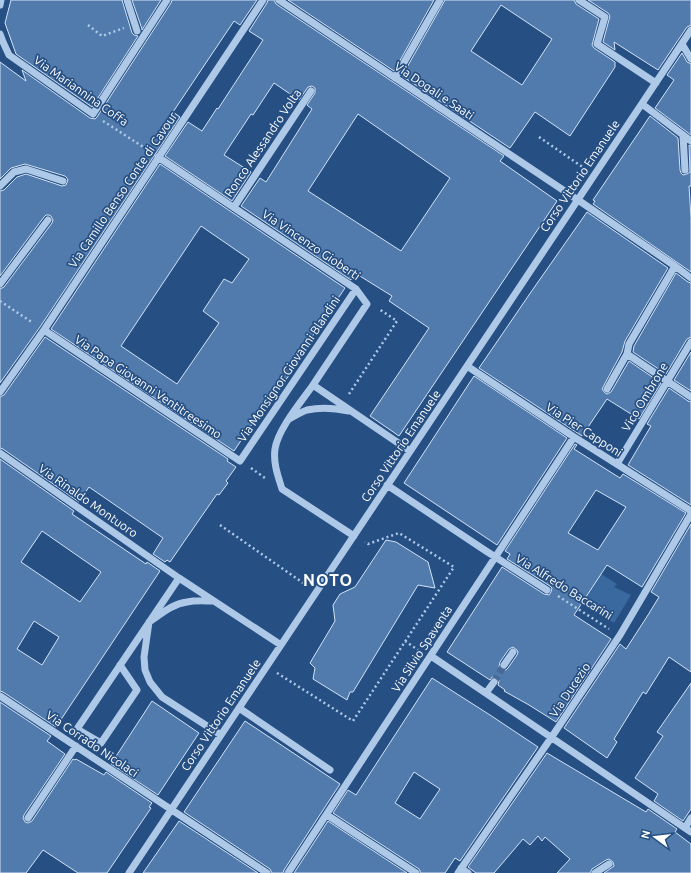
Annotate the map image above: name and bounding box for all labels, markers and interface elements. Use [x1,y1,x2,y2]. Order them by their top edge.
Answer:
street label: Via Mariannina Coffa [32,53,131,128]
street label: Via Dogali e Saati [392,59,476,122]
street label: Ronco Alessandro Volta [222,86,304,199]
street label: Via Camillo Benso Conte di Cavour [66,109,180,270]
street label: Corso Vittorio Emanuele [537,117,622,234]
street label: Via Vincenzo Gioberti [260,207,363,282]
street label: Via Monsignor Giovanni Blandini [235,293,342,444]
street label: Via Papa Giovanni Ventitreesimo [72,332,224,441]
street label: Vico Ombrone [619,360,670,433]
street label: Corso Vittorio Emanuele [358,387,443,504]
street label: Via Pier Capponi [544,400,625,459]
street label: Via Rinaldo Montuoro [36,462,140,540]
street label: Via Alfredo Baccarini [514,551,615,622]
district label: NOTO [303,571,353,589]
street label: Via Silvio Spaventa [389,603,454,694]
street label: Corso Vittorio Emanuele [178,656,263,773]
street label: Via Ducezio [547,660,593,719]
street label: Via Corrado Nicolaci [44,708,141,779]
north arrow [635,817,675,857]
text: N [638,829,652,840]

